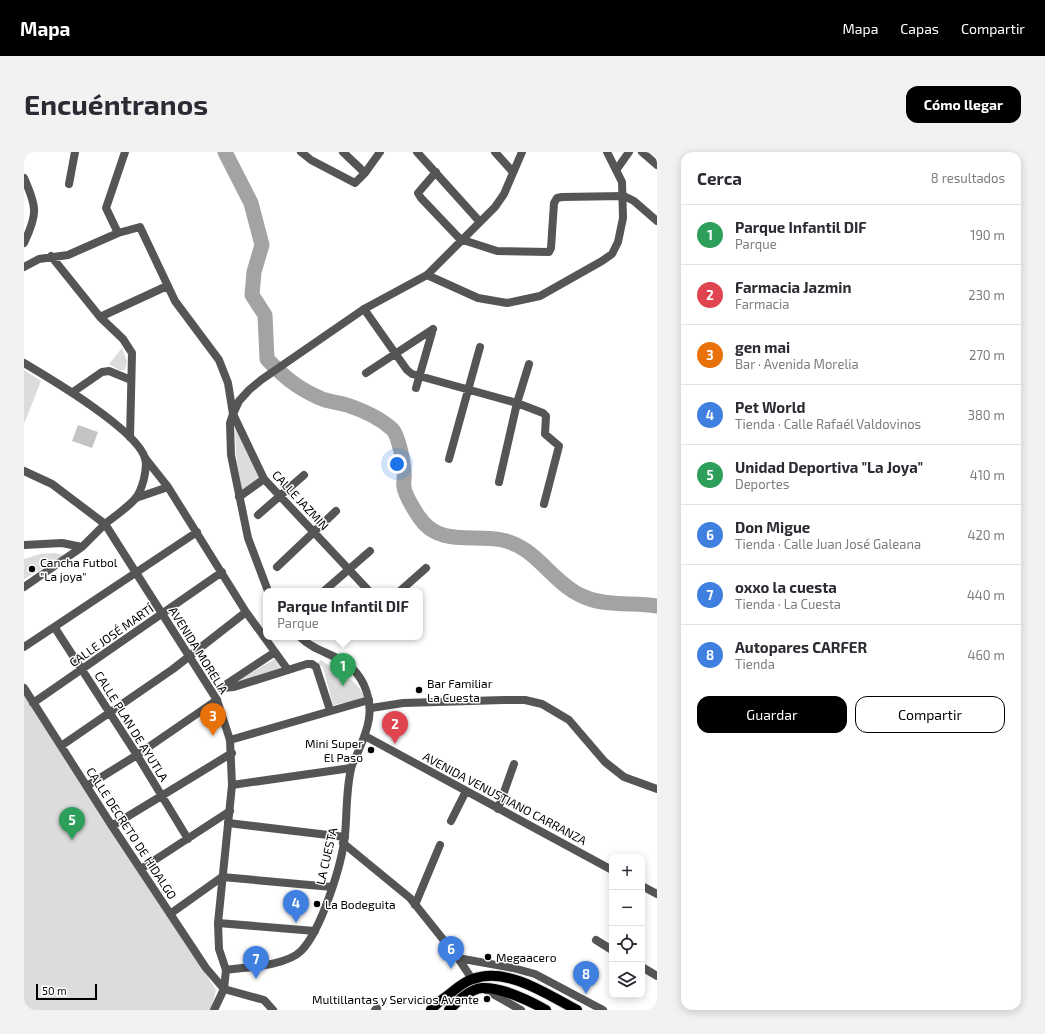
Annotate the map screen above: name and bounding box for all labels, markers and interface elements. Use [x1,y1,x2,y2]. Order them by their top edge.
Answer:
text: Mapa [20,17,70,40]
text: Mapa [843,20,878,37]
text: Capas [900,20,939,37]
text: Compartir [961,20,1025,37]
button: Cómo llegar [906,86,1021,123]
text: Encuéntranos [24,87,208,121]
text: Cerca [697,168,742,188]
text: 8 resultados [931,170,1005,186]
text: Parque Infantil DIF [735,218,867,236]
text: 1 [707,227,713,243]
text: 190 m [970,227,1005,243]
text: Parque [735,236,777,252]
text: Farmacia Jazmin [735,278,851,296]
text: 2 [706,287,714,303]
text: 230 m [968,287,1005,303]
text: Farmacia [735,296,789,312]
text: gen mai [735,338,790,356]
text: 3 [706,347,714,363]
text: 270 m [969,347,1005,363]
text: Bar · Avenida Morelia [735,356,859,372]
text: Pet World [735,398,806,416]
text: 4 [706,407,714,423]
text: 380 m [968,407,1005,423]
text: Tienda · Calle Rafaél Valdovinos [735,416,921,432]
your location [387,454,407,474]
text: Unidad Deportiva "La Joya" [735,458,923,476]
street label: CALLE JAZMIN [270,467,332,533]
text: 5 [706,467,714,483]
text: 410 m [970,467,1005,483]
text: Deportes [735,476,789,492]
text: Don Migue [735,518,810,536]
text: 6 [706,527,714,543]
text: 420 m [968,527,1005,543]
text: Tienda · Calle Juan José Galeana [735,536,921,552]
place label: Cancha Futbol "La joya" [40,555,118,584]
marker: Cancha Futbol "La joya" [27,564,37,574]
text: oxxo la cuesta [735,578,837,596]
text: 7 [707,587,713,603]
text: 440 m [967,587,1005,603]
popup [263,588,423,640]
text: Tienda · La Cuesta [735,596,841,612]
text: Parque Infantil DIF [277,597,409,615]
street label: CALLE JOSÉ MARTÍ [66,600,156,669]
street label: AVENIDA MORELIA [167,604,232,697]
text: Parque [277,615,319,631]
text: Autopares CARFER [735,638,867,656]
text: 8 [706,647,714,663]
text: 460 m [967,647,1005,663]
pin: 1 [330,653,356,686]
text: Tienda [735,656,775,672]
street label: CALLE PLAN DE AYUTLA [92,668,172,784]
place label: Bar Familiar La Cuesta [427,676,493,704]
marker: Bar Familiar La Cuesta [414,685,424,695]
button: Guardar [697,696,847,733]
button: Compartir [855,696,1005,733]
pin: 3 [200,703,226,736]
pin: 2 [382,711,408,744]
place label: Mini Super El Paso [305,736,363,764]
marker: Mini Super El Paso [366,745,376,755]
street label: AVENIDA VENUSTIANO CARRANZA [421,749,590,847]
street label: CALLE DECRETO DE HIDALGO [84,764,180,902]
pin: 5 [59,807,85,840]
street label: LA CUESTA [313,826,339,886]
map controls [609,854,645,998]
button: + [609,854,645,890]
pin: 4 [283,890,309,923]
button: − [609,890,645,926]
place label: La Bodeguita [325,897,396,911]
marker: La Bodeguita [312,899,322,909]
button: locate [609,926,645,962]
pin: 6 [438,936,464,969]
pin: 7 [243,946,269,979]
place label: Megaacero [496,950,557,964]
marker: Megaacero [483,952,493,962]
pin: 8 [573,961,599,994]
button: layers [609,962,645,998]
scale bar [36,982,97,1001]
text: 50 m [42,984,67,997]
place label: Multillantas y Servicios Avante [312,992,479,1006]
marker: Multillantas y Servicios Avante [482,994,492,1004]

